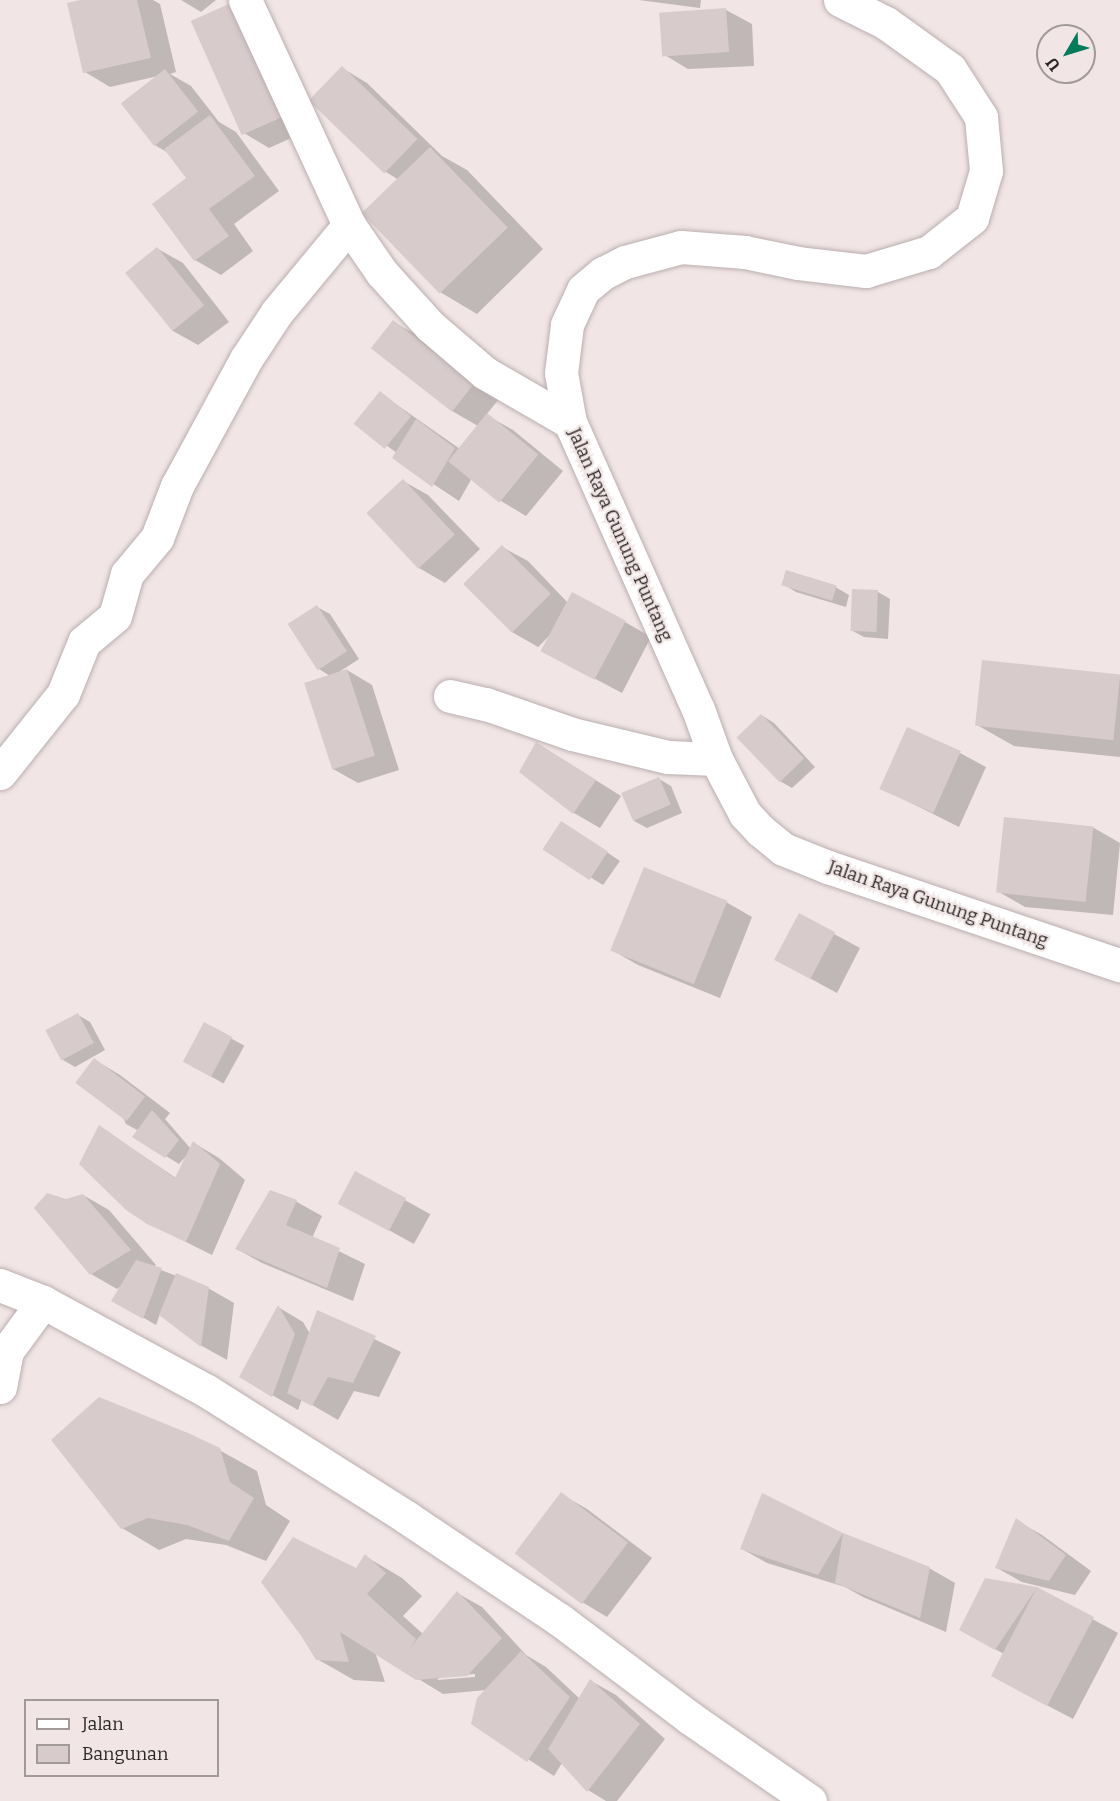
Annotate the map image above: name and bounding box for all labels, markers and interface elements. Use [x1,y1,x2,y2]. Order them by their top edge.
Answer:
north arrow [1036,24,1096,84]
text: U [1042,54,1064,75]
street label: Jalan Raya Gunung Puntang [563,425,677,645]
street label: Jalan Raya Gunung Puntang [825,856,1051,952]
legend [24,1699,219,1777]
text: Jalan [82,1713,124,1735]
text: Bangunan [82,1743,168,1765]

